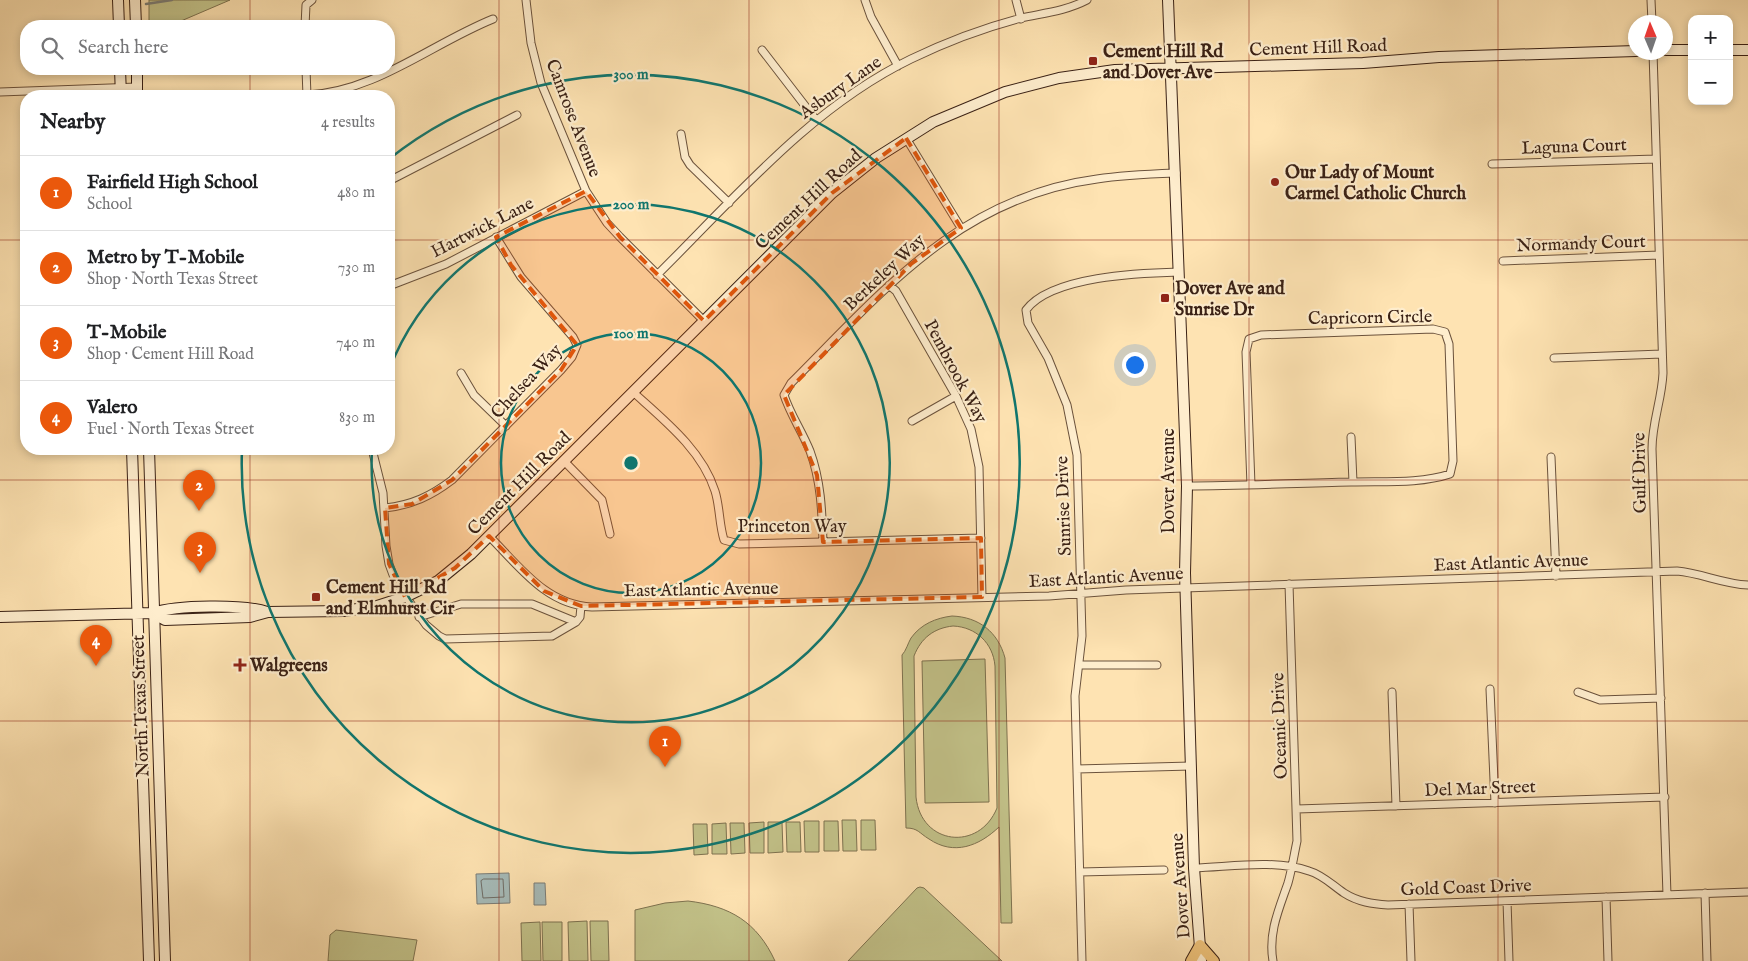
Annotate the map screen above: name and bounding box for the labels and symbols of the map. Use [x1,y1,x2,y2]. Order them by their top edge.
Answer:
north arrow [1628,15,1673,60]
street label: Cement Hill Road [1249,35,1388,62]
place label: Cement Hill Rd and Dover Ave [1103,41,1224,85]
street label: Asbury Lane [794,52,886,126]
marker: Cement Hill Rd and Dover Ave [1087,55,1099,67]
street label: Camrose Avenue [540,56,606,181]
text: 300 m [613,65,649,84]
street label: Laguna Court [1521,134,1627,161]
street label: Cement Hill Road [751,144,867,255]
place label: Our Lady of Mount Carmel Catholic Church [1285,162,1467,206]
marker: Our Lady of Mount Carmel Catholic Church [1269,176,1281,188]
street label: Hartwick Lane [427,193,538,264]
text: 200 m [613,195,650,214]
street label: Berkeley Way [840,230,931,317]
street label: Normandy Court [1516,231,1646,258]
place label: Dover Ave and Sunrise Dr [1175,278,1285,322]
marker: Dover Ave and Sunrise Dr [1159,292,1171,304]
street label: Capricorn Circle [1308,306,1432,331]
street label: Pembrook Way [918,316,992,427]
text: 100 m [613,324,649,343]
street label: Chelsea Way [486,340,568,424]
your location [1122,352,1148,378]
street label: Cement Hill Road [463,427,577,541]
street label: Dover Avenue [1158,428,1181,534]
street label: Gulf Drive [1628,432,1653,514]
centre of rings [622,454,640,472]
street label: Sunrise Drive [1051,456,1078,556]
pin: 2 [183,470,215,511]
street label: Princeton Way [737,516,847,539]
pin: 3 [184,532,216,573]
street label: East Atlantic Avenue [1433,549,1589,578]
street label: East Atlantic Avenue [1028,563,1184,594]
place label: Cement Hill Rd and Elmhurst Cir [326,577,455,621]
street label: East Atlantic Avenue [623,578,779,603]
marker: Cement Hill Rd and Elmhurst Cir [310,591,322,603]
pin: 4 [80,625,112,666]
street label: North Texas Street [128,634,155,777]
place label: Walgreens [249,655,328,678]
marker: Walgreens [234,659,246,671]
street label: Oceanic Drive [1267,672,1294,780]
pin: 1 [649,726,681,767]
street label: Del Mar Street [1424,776,1536,803]
street label: Dover Avenue [1166,832,1197,939]
street label: Gold Coast Drive [1400,875,1532,902]

